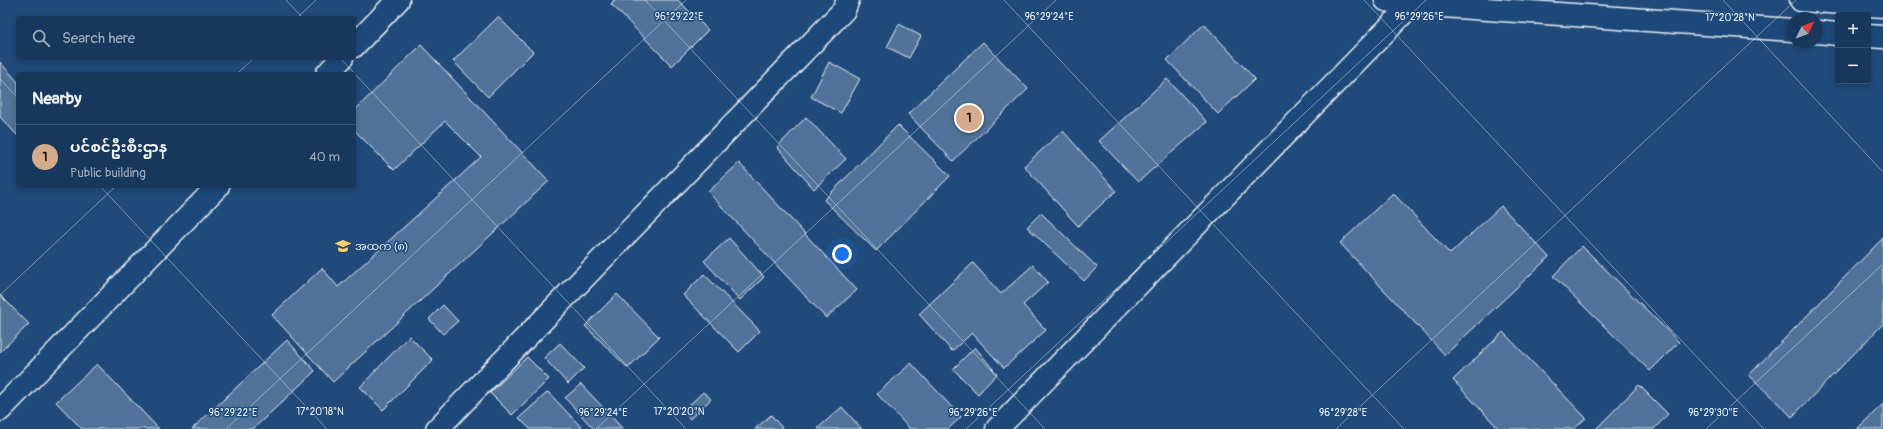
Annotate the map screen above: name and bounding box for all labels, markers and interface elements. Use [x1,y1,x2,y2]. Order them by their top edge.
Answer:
text: 96°29'22"E [655,11,703,23]
text: 96°29'24"E [1025,11,1073,23]
text: 96°29'26"E [1395,11,1443,23]
text: 17°20'28"N [1705,12,1755,24]
north arrow [1787,12,1823,48]
map controls [1835,12,1871,84]
button: + [1835,12,1871,48]
search box [16,16,356,60]
icon: search [30,27,52,49]
text: Search here [62,29,135,48]
button: − [1835,48,1871,84]
text: Nearby [32,88,81,109]
pin: 1 [956,103,982,133]
text: ပင်စင်ဦးစီးဌာန [70,138,167,157]
text: 1 [42,149,48,165]
text: 40 m [309,149,340,165]
text: Public building [70,165,146,181]
school or university icon: အထက (၈) [334,237,352,255]
place label: အထက (၈) [355,240,408,253]
your location [832,244,852,264]
text: 17°20'18"N [296,406,344,418]
text: 17°20'20"N [653,406,705,418]
text: 96°29'22"E [209,407,257,419]
text: 96°29'24"E [579,407,627,419]
text: 96°29'26"E [949,407,997,419]
text: 96°29'28"E [1319,407,1367,419]
text: 96°29'30"E [1688,407,1738,419]

